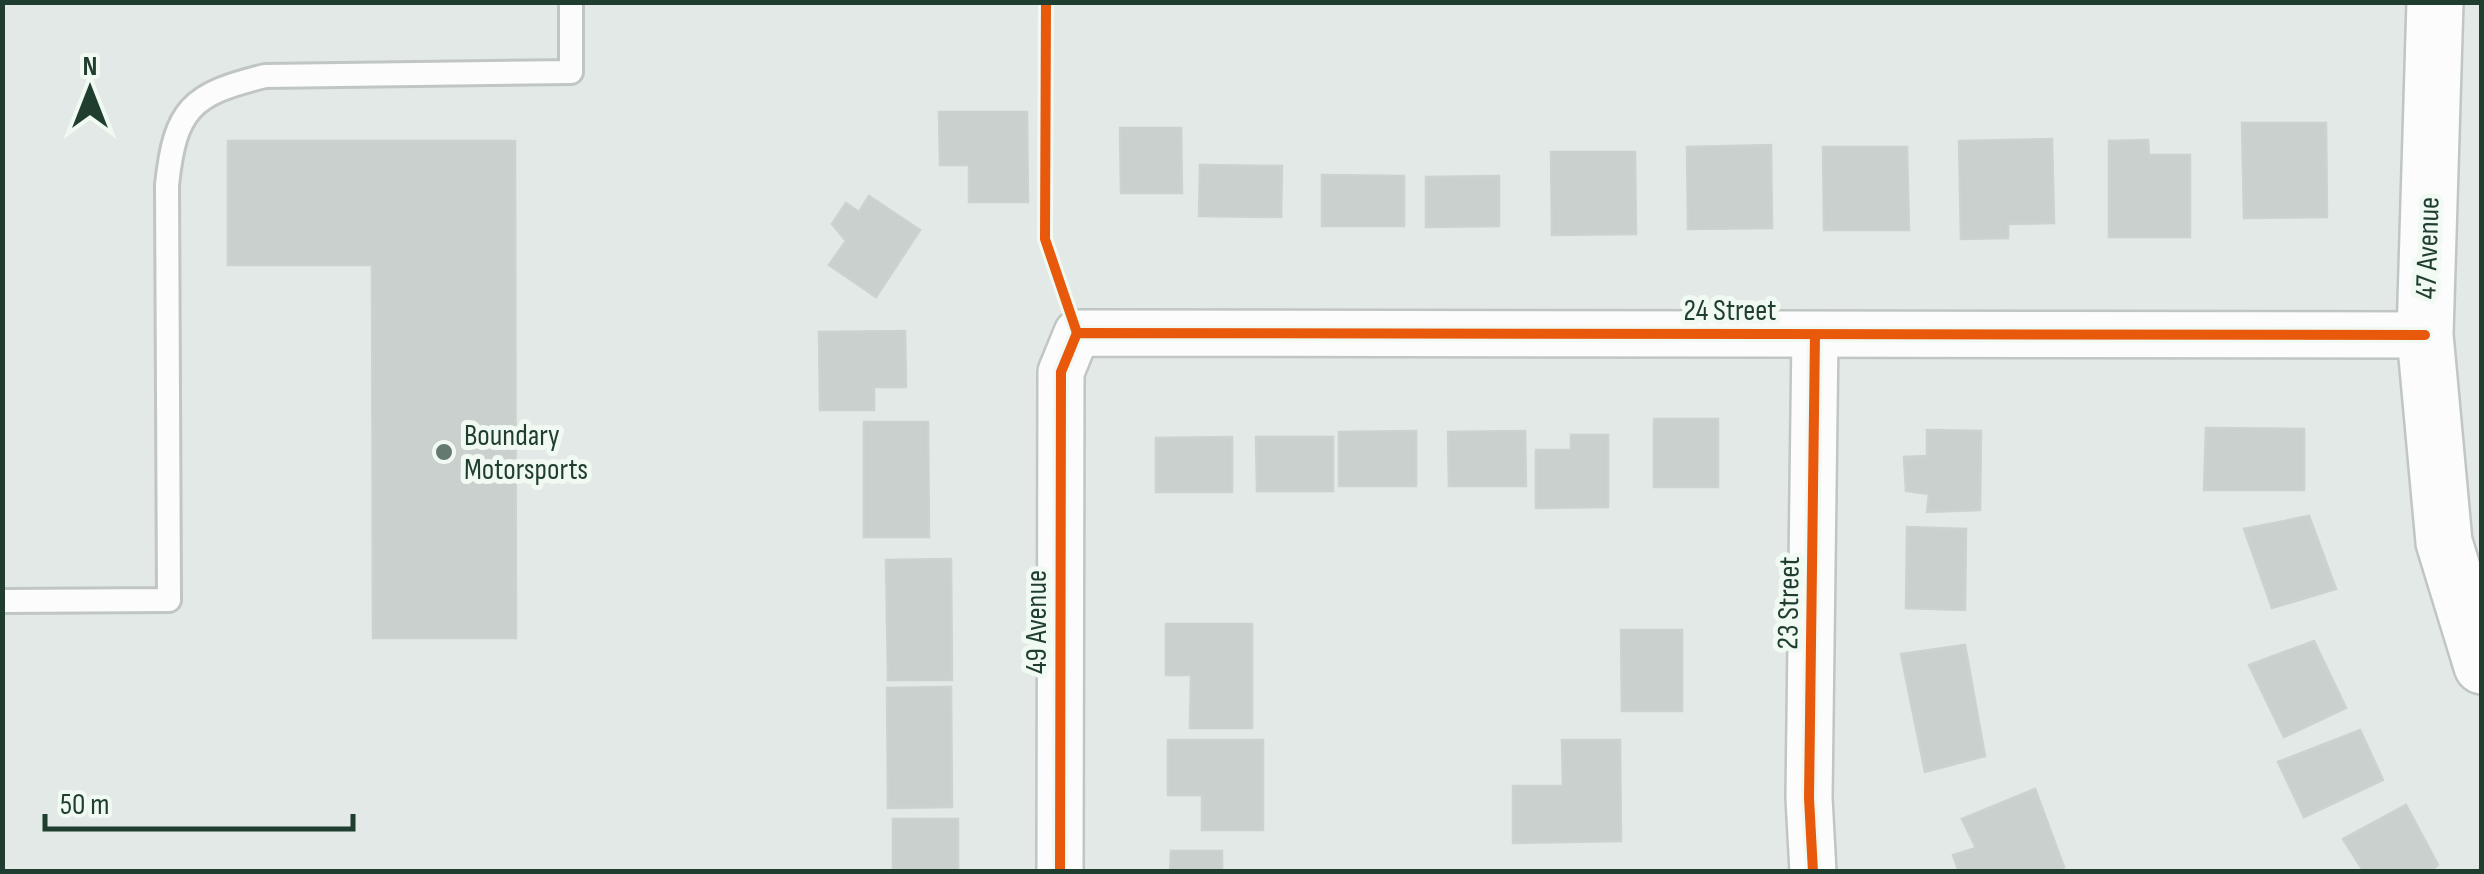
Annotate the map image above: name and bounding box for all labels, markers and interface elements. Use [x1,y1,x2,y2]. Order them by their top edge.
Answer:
north arrow [40,40,140,140]
text: N [83,50,97,83]
street label: 47 Avenue [2408,196,2448,300]
street label: 24 Street [1684,293,1776,329]
place label: Boundary Motorsports [464,418,588,488]
marker: Boundary Motorsports [433,441,455,463]
street label: 23 Street [1770,556,1808,650]
street label: 49 Avenue [1019,570,1055,674]
scale bar [45,769,352,831]
text: 50 m [60,787,109,823]

